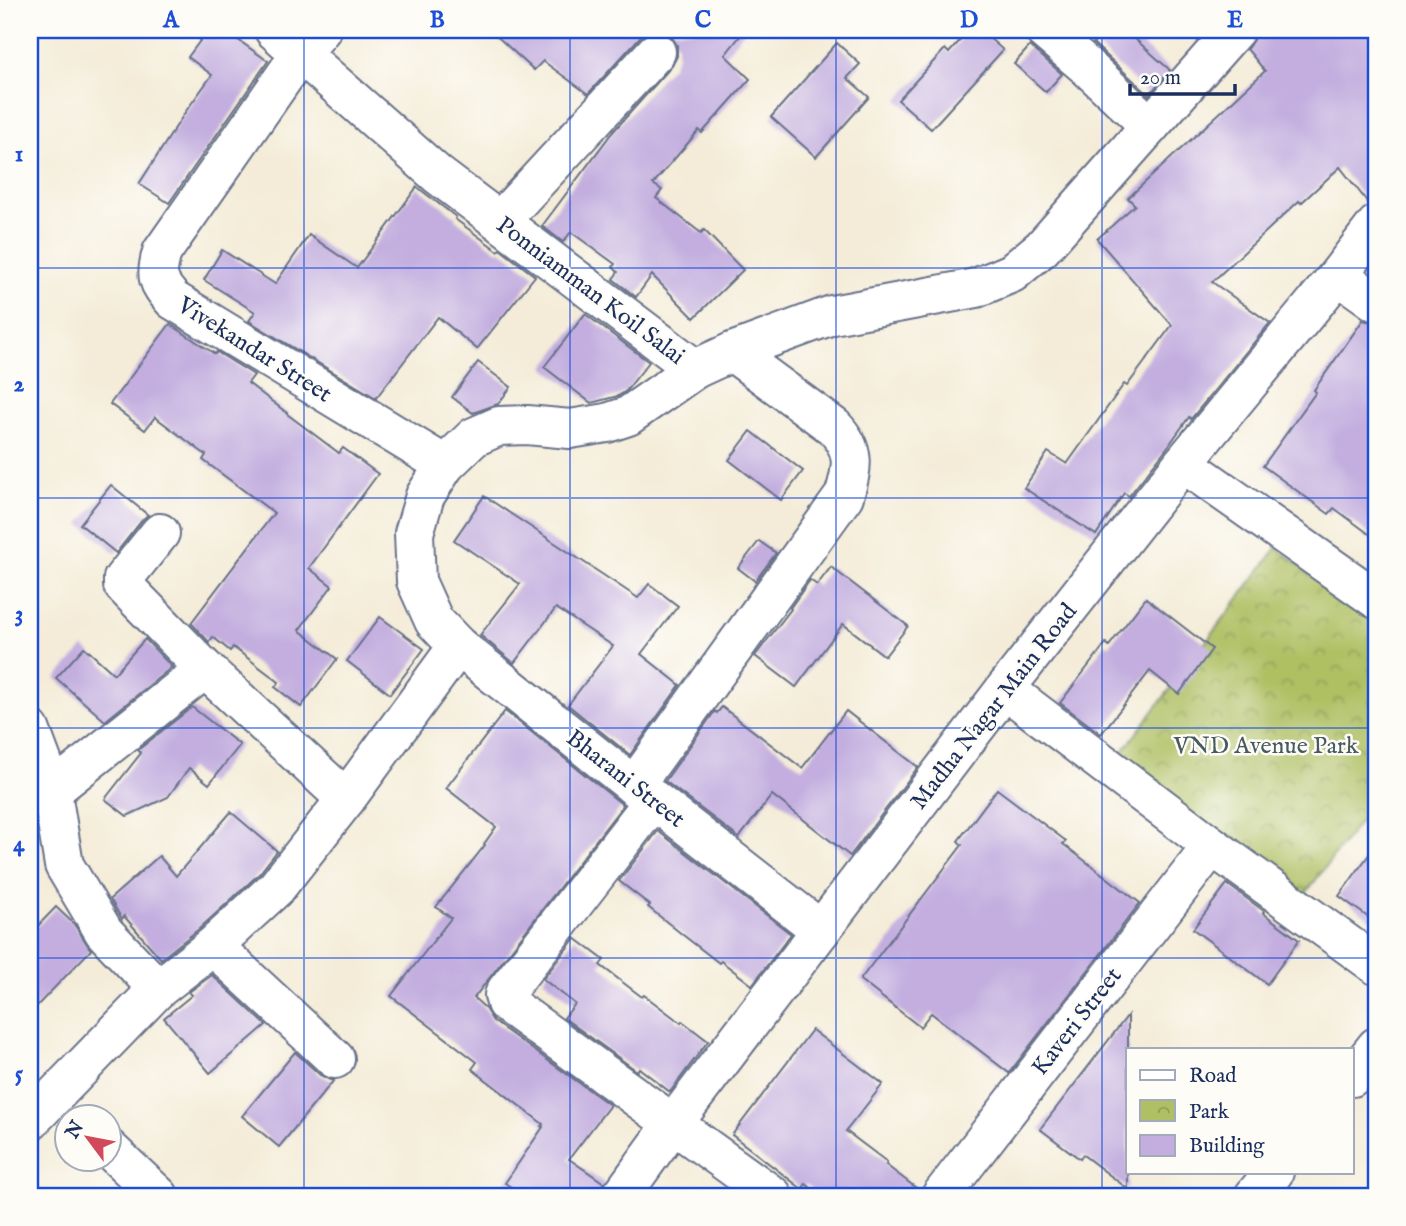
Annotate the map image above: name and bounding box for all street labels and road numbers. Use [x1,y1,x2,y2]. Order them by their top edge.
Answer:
street label: Ponniamman Koil Salai [490,210,691,372]
street label: Vivekandar Street [170,290,337,410]
street label: Madha Nagar Main Road [904,597,1085,816]
street label: Bharani Street [559,723,691,835]
street label: Kaveri Street [1025,962,1129,1082]

